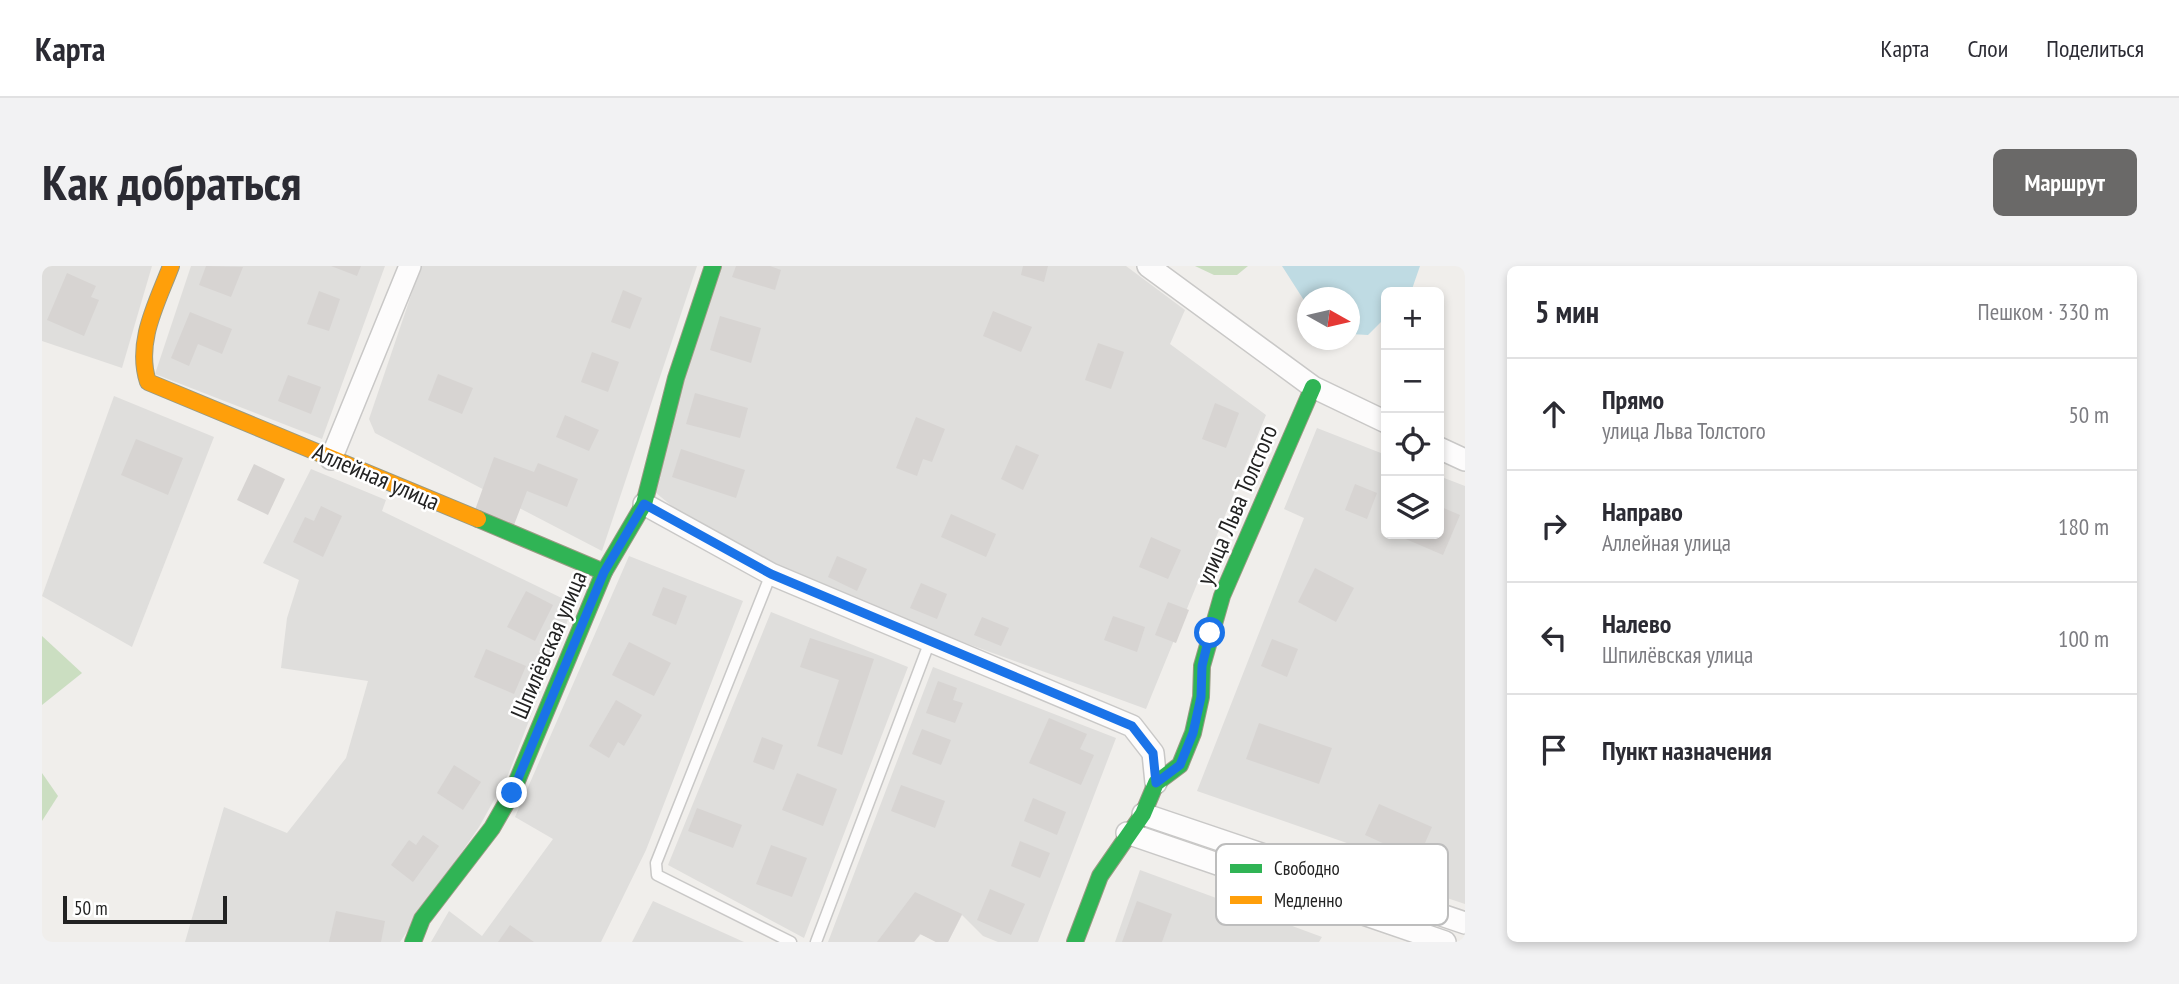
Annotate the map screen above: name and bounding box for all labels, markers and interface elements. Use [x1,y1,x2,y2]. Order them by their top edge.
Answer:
text: Карта [35,27,105,70]
text: Карта [1881,33,1929,64]
text: Слои [1967,33,2008,64]
text: Поделиться [2046,33,2144,64]
button: Маршрут [1993,149,2137,216]
text: Как добраться [42,150,301,214]
north arrow [1297,287,1360,350]
map controls [1381,287,1444,539]
button: + [1381,287,1444,350]
text: 5 мин [1535,292,1599,331]
text: Пешком · 330 m [1978,297,2109,326]
button: − [1381,350,1444,413]
text: Прямо [1602,383,1664,416]
icon: ahead [1535,395,1573,433]
text: 50 m [2068,400,2109,429]
button: locate [1381,413,1444,476]
text: улица Льва Толстого [1602,416,1766,445]
street label: улица Льва Толстого [1189,420,1284,589]
street label: Аллейная улица [308,436,444,517]
button: layers [1381,476,1444,539]
text: Направо [1602,495,1683,528]
icon: right [1535,507,1573,545]
text: 180 m [2058,512,2109,541]
text: Аллейная улица [1602,528,1731,557]
street label: Шпилёвская улица [503,566,594,724]
text: Налево [1602,607,1671,640]
route start [1194,617,1225,648]
icon: left [1535,619,1573,657]
text: 100 m [2058,624,2109,653]
text: Шпилёвская улица [1602,640,1753,669]
icon: arrive [1535,731,1573,769]
text: Пункт назначения [1602,734,1772,767]
route end [496,777,527,808]
legend [1216,844,1448,925]
text: Свободно [1274,856,1340,880]
text: Медленно [1274,888,1343,912]
scale bar [63,893,228,925]
text: 50 m [74,896,108,920]

